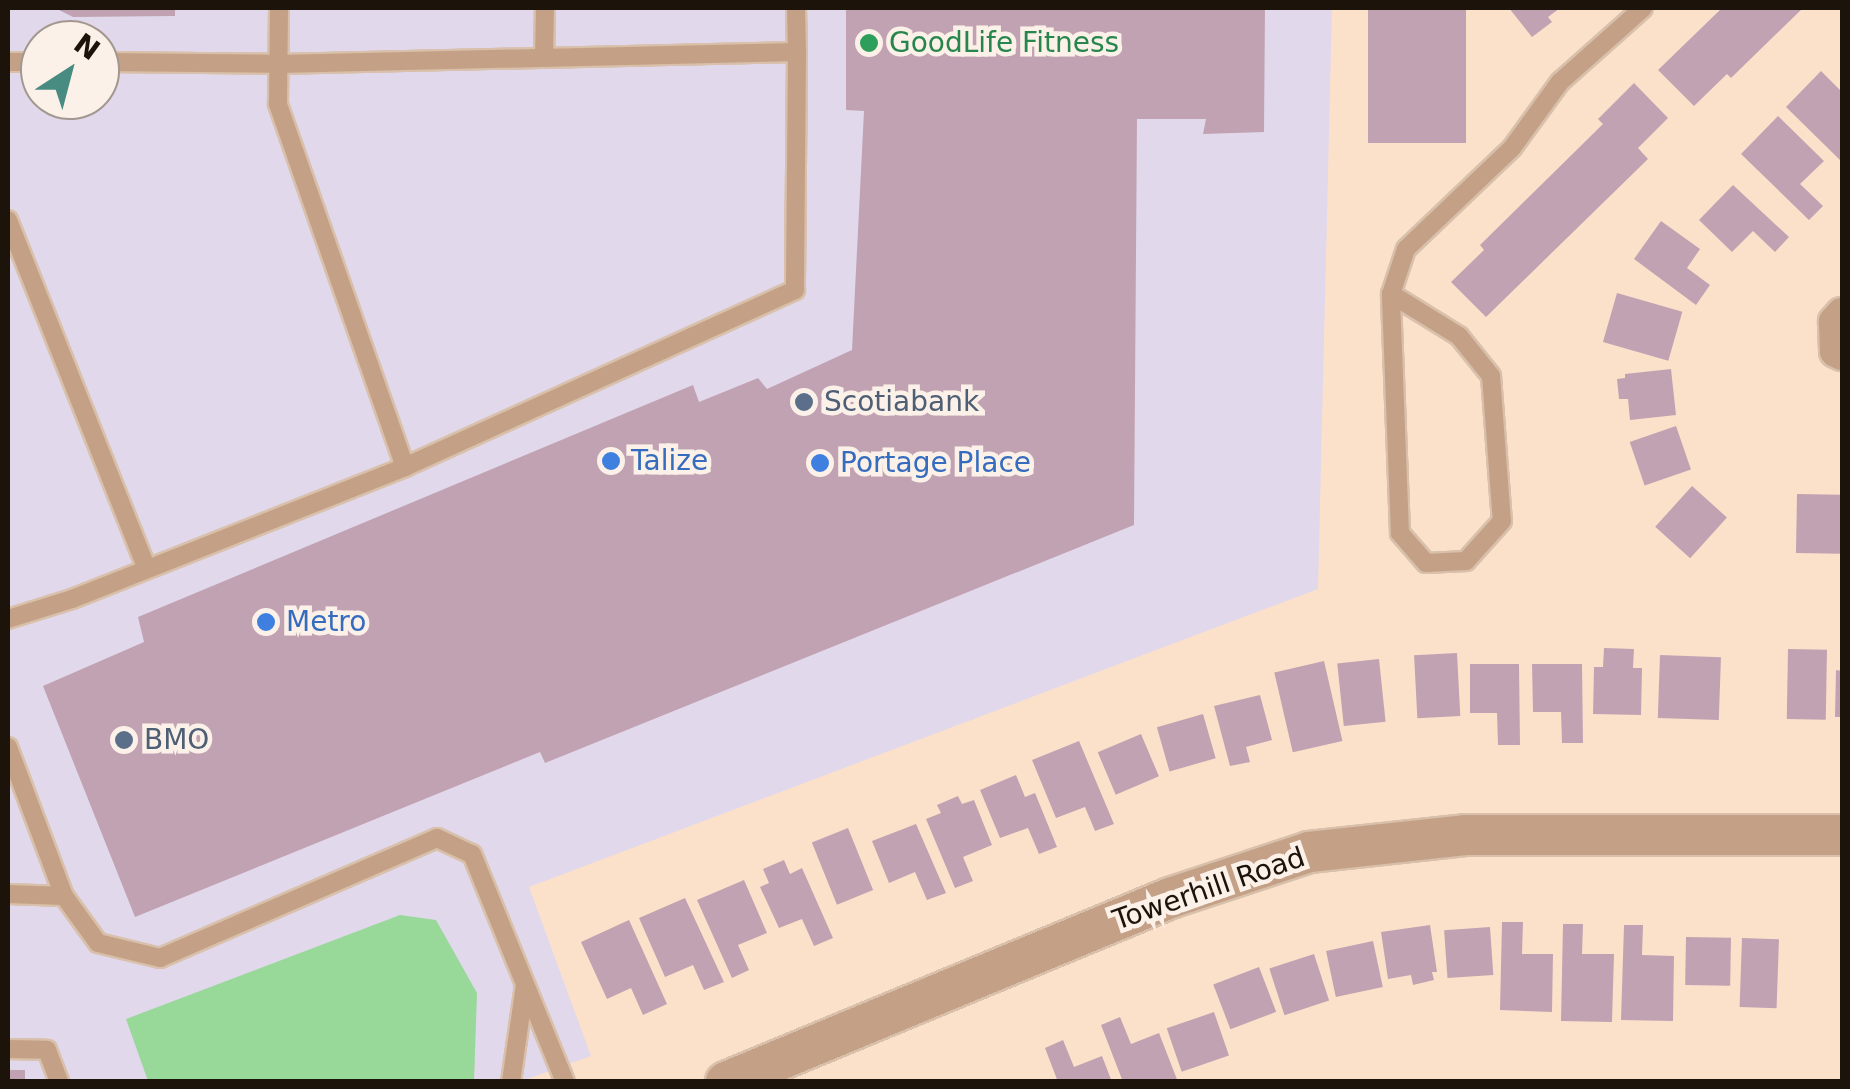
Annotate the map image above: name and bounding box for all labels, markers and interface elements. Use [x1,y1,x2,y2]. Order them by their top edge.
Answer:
north arrow [20,20,120,120]
place label: GoodLife Fitness [889,26,1119,60]
text: N [68,27,106,67]
marker: GoodLife Fitness [858,32,880,54]
place label: Scotiabank [824,385,979,419]
marker: Scotiabank [793,391,815,413]
place label: Talize [631,444,708,478]
place label: Portage Place [840,446,1031,480]
marker: Talize [600,450,622,472]
marker: Portage Place [809,452,831,474]
place label: Metro [286,605,366,639]
marker: Metro [255,611,277,633]
place label: BMO [144,723,209,757]
marker: BMO [113,729,135,751]
street label: Towerhill Road [1109,840,1309,938]

